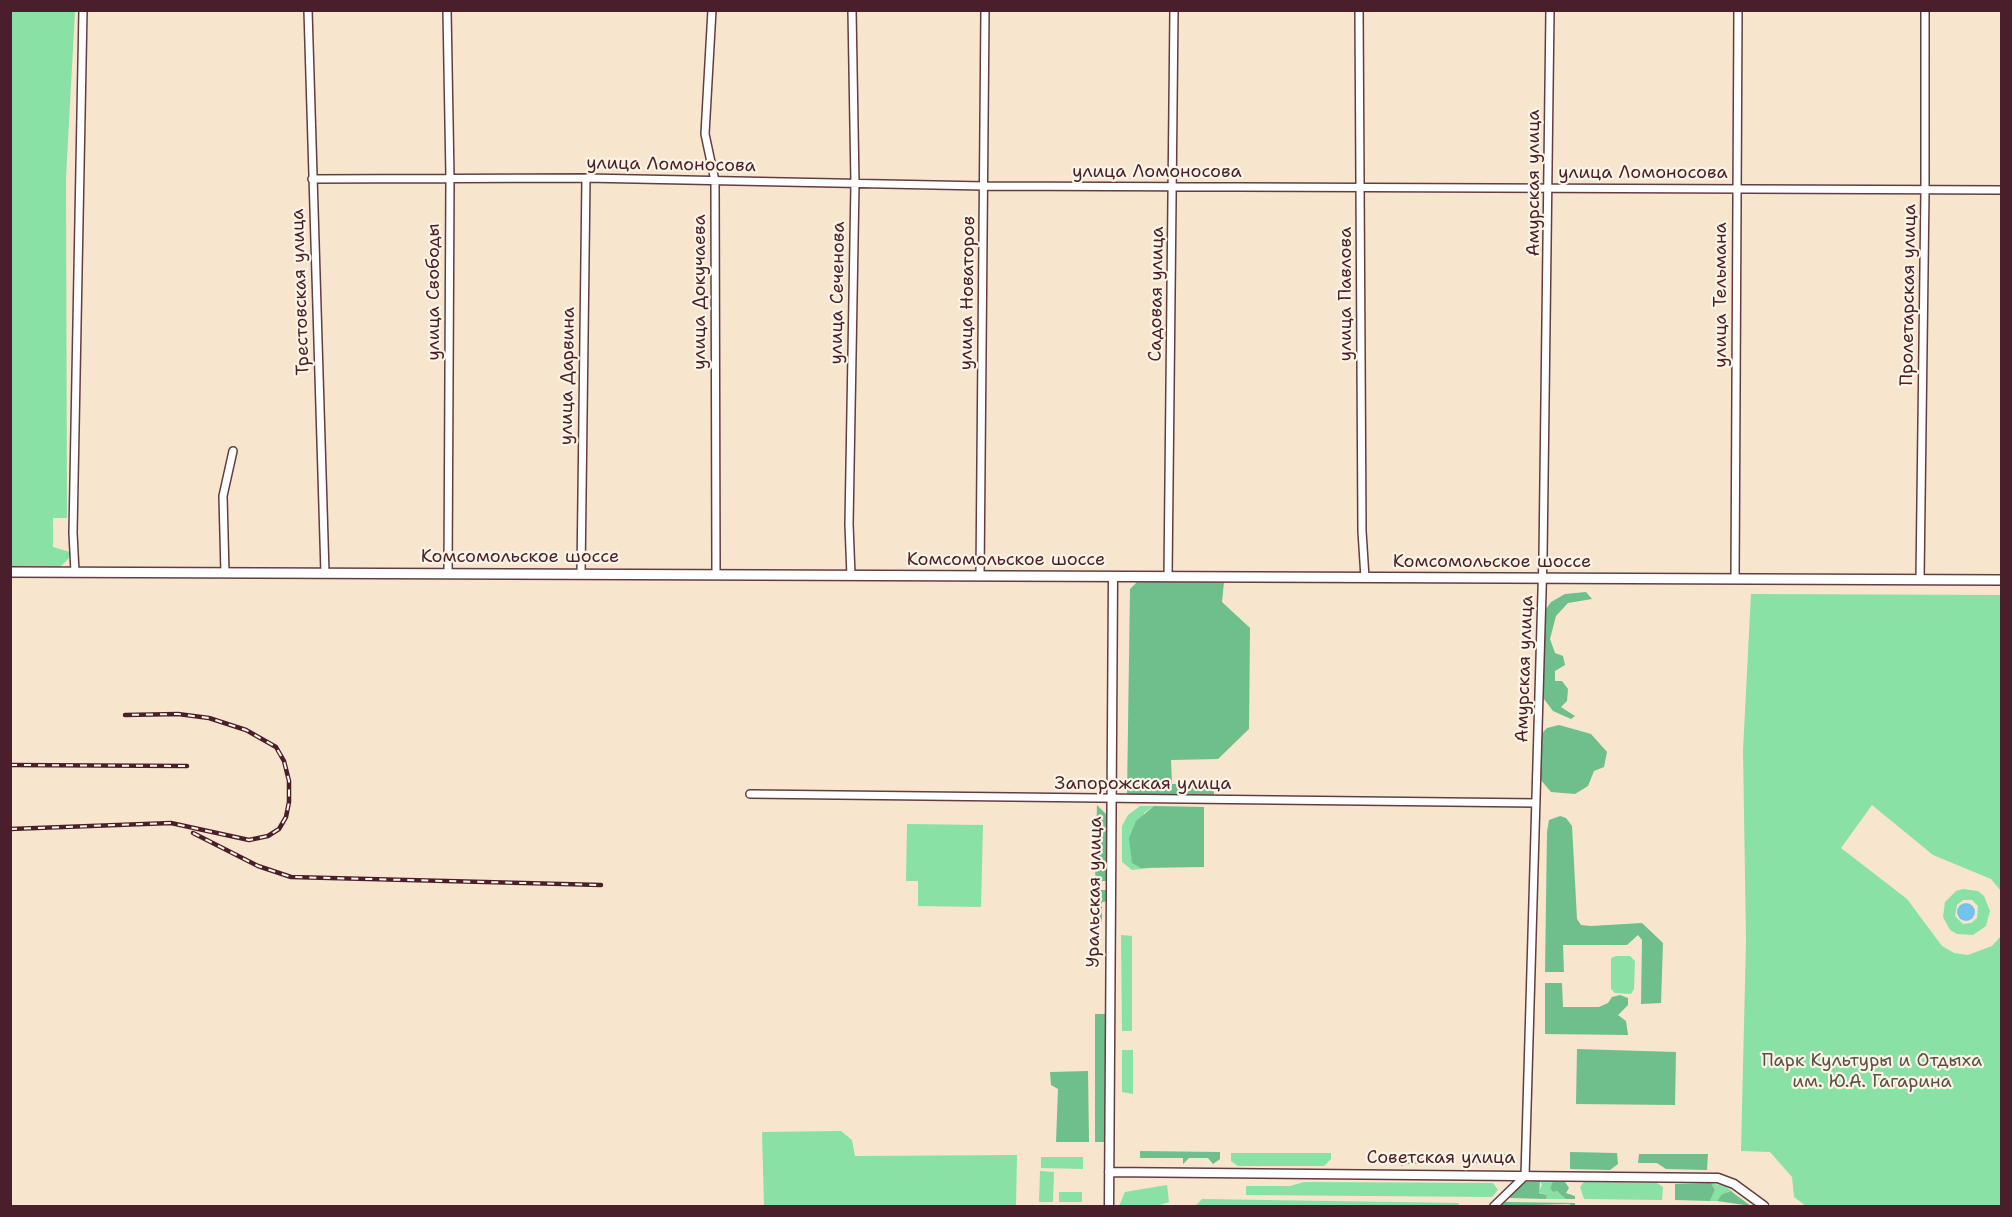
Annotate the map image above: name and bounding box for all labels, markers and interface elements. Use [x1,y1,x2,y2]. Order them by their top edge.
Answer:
street label: Амурская улица [1523,109,1545,257]
street label: улица Ломоносова [586,153,756,177]
street label: улица Ломоносова [1072,161,1242,183]
street label: улица Ломоносова [1558,162,1728,184]
street label: Пролетарская улица [1897,204,1921,386]
street label: Трестовская улица [287,208,315,376]
street label: улица Докучаева [689,214,711,370]
street label: улица Новаторов [956,216,980,370]
street label: улица Сеченова [826,221,850,365]
street label: улица Тельмана [1710,222,1732,368]
street label: улица Свободы [423,223,445,361]
street label: Садовая улица [1145,226,1169,362]
street label: улица Павлова [1335,227,1357,361]
street label: улица Дарвина [556,307,580,445]
street label: Комсомольское шоссе [421,546,619,568]
street label: Комсомольское шоссе [907,549,1105,571]
street label: Комсомольское шоссе [1393,551,1591,573]
street label: Амурская улица [1512,595,1538,743]
street label: Запорожская улица [1055,773,1231,795]
street label: Уральская улица [1083,816,1107,968]
park label: Парк Культуры и Отдыха им. Ю.А. Гагарина [1762,1050,1982,1092]
street label: Советская улица [1367,1147,1515,1169]

